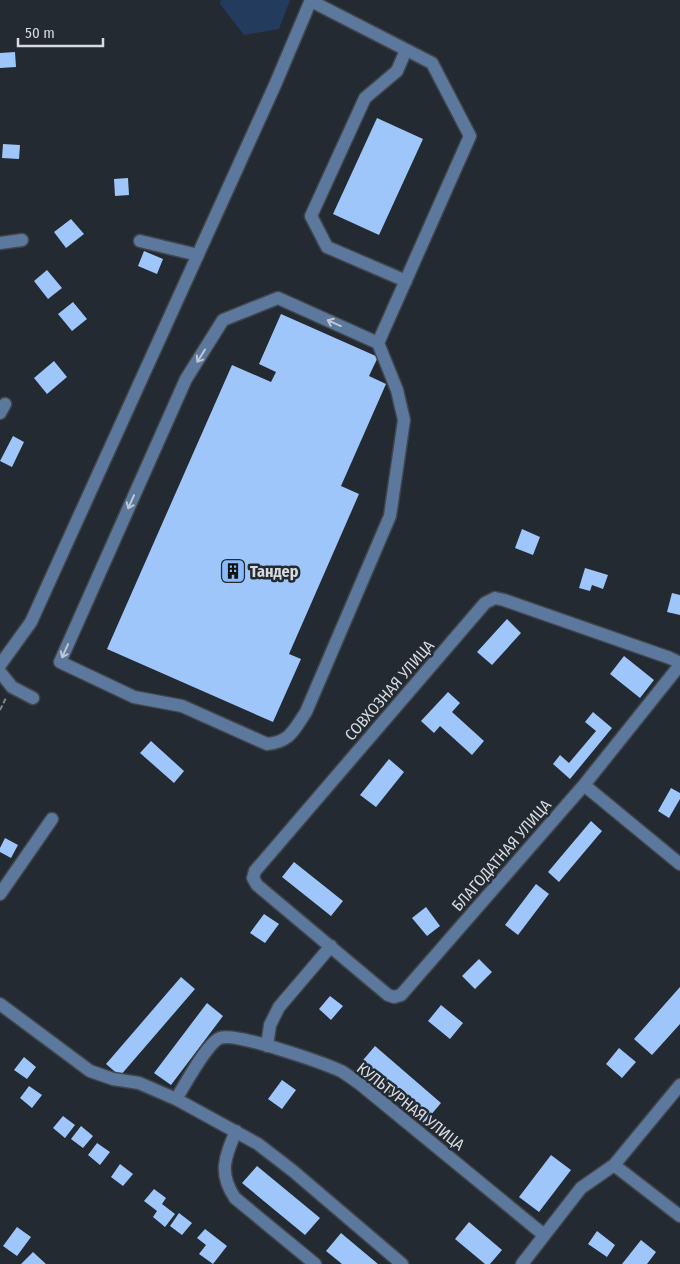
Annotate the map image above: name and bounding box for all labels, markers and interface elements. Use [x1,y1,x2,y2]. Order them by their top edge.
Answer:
scale bar [18,15,102,47]
text: 50 m [25,24,55,42]
one-way arrow [327,318,342,328]
one-way arrow [196,348,206,362]
one-way arrow [126,494,136,509]
building icon: Тандер [220,558,246,584]
place label: Тандер [250,562,299,581]
street label: СОВХОЗНАЯ УЛИЦА [341,636,438,744]
one-way arrow [60,643,70,658]
street label: БЛАГОДАТНАЯ УЛИЦА [448,795,555,915]
street label: КУЛЬТУРНАЯ УЛИЦА [353,1058,469,1155]

